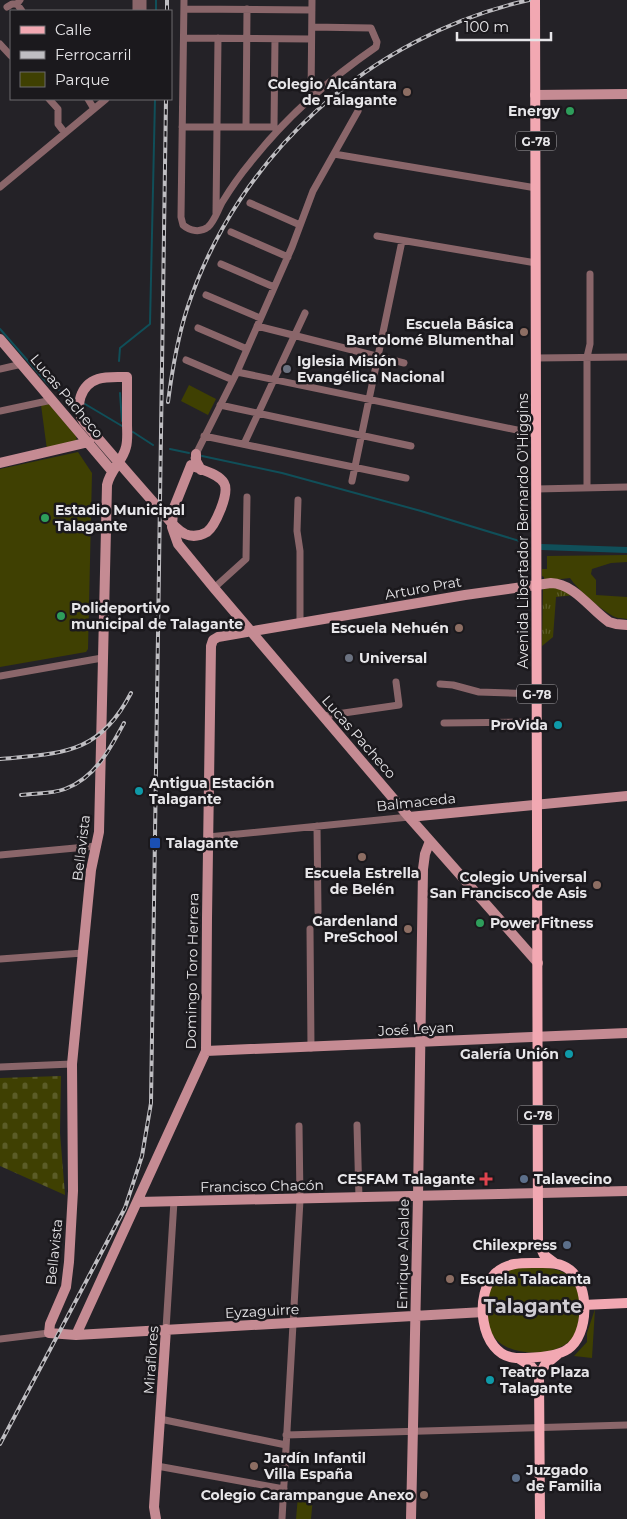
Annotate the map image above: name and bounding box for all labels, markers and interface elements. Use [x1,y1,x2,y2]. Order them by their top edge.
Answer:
legend [10,10,172,100]
scale bar [457,10,551,42]
text: 100 m [464,17,509,36]
text: Calle [55,20,92,39]
text: Ferrocarril [55,45,132,64]
text: Parque [55,70,110,89]
place label: Colegio Alcántara de Talagante [268,75,397,109]
marker: Colegio Alcántara de Talagante [401,86,413,98]
place label: Energy [508,102,561,120]
marker: Energy [564,105,576,117]
road number: G-78 [516,132,556,150]
place label: Escuela Básica Bartolomé Blumenthal [346,315,514,349]
marker: Escuela Básica Bartolomé Blumenthal [518,326,530,338]
street label: Lucas Pacheco [27,350,108,442]
place label: Iglesia Misión Evangélica Nacional [297,352,445,386]
marker: Iglesia Misión Evangélica Nacional [281,363,293,375]
street label: Avenida Libertador Bernardo O'Higgins [514,393,532,669]
place label: Estadio Municipal Talagante [55,501,185,535]
marker: Estadio Municipal Talagante [39,512,51,524]
street label: Arturo Prat [383,572,463,604]
place label: Polideportivo municipal de Talagante [71,599,243,633]
marker: Polideportivo municipal de Talagante [55,610,67,622]
place label: Escuela Nehuén [331,619,449,637]
marker: Escuela Nehuén [453,622,465,634]
place label: Universal [359,649,427,667]
marker: Universal [343,652,355,664]
road number: G-78 [517,684,557,704]
street label: Lucas Pacheco [318,692,400,783]
place label: ProVida [490,716,548,734]
marker: ProVida [552,719,564,731]
place label: Antigua Estación Talagante [148,774,274,808]
marker: Antigua Estación Talagante [133,785,145,797]
street label: Balmaceda [375,789,457,815]
street label: Bellavista [68,814,94,882]
place label: Talagante [166,834,239,852]
marker: Talagante [148,836,162,850]
marker: Escuela Estrella de Belén [356,851,368,863]
place label: Escuela Estrella de Belén [305,864,420,898]
place label: Colegio Universal San Francisco de Asis [430,868,588,902]
marker: Colegio Universal San Francisco de Asis [591,879,603,891]
street label: Domingo Toro Herrera [182,892,202,1050]
place label: Gardenland PreSchool [312,912,398,946]
place label: Power Fitness [490,914,594,932]
marker: Power Fitness [474,917,486,929]
marker: Gardenland PreSchool [402,923,414,935]
street label: José Leyan [376,1018,455,1040]
place label: Galería Unión [460,1045,559,1063]
marker: Galería Unión [563,1048,575,1060]
road number: G-78 [518,1106,558,1124]
place label: CESFAM Talagante [337,1170,475,1188]
place label: Talavecino [534,1170,612,1188]
marker: CESFAM Talagante [479,1172,493,1186]
marker: Talavecino [518,1173,530,1185]
street label: Francisco Chacón [200,1176,324,1196]
street label: Enrique Alcalde [393,1198,413,1310]
street label: Bellavista [42,1218,66,1286]
place label: Chilexpress [473,1236,558,1254]
marker: Chilexpress [561,1239,573,1251]
place label: Escuela Talacanta [460,1270,591,1288]
marker: Escuela Talacanta [444,1273,456,1285]
district label: Talagante [484,1295,582,1318]
street label: Eyzaguirre [224,1300,300,1322]
street label: Miraflores [140,1325,162,1395]
place label: Teatro Plaza Talagante [500,1363,590,1397]
marker: Teatro Plaza Talagante [484,1374,496,1386]
place label: Jardín Infantil Villa España [263,1449,366,1483]
marker: Jardín Infantil Villa España [248,1460,260,1472]
place label: Juzgado de Familia [525,1461,602,1495]
marker: Juzgado de Familia [510,1472,522,1484]
place label: Colegio Carampangue Anexo [201,1486,414,1504]
marker: Colegio Carampangue Anexo [418,1489,430,1501]

